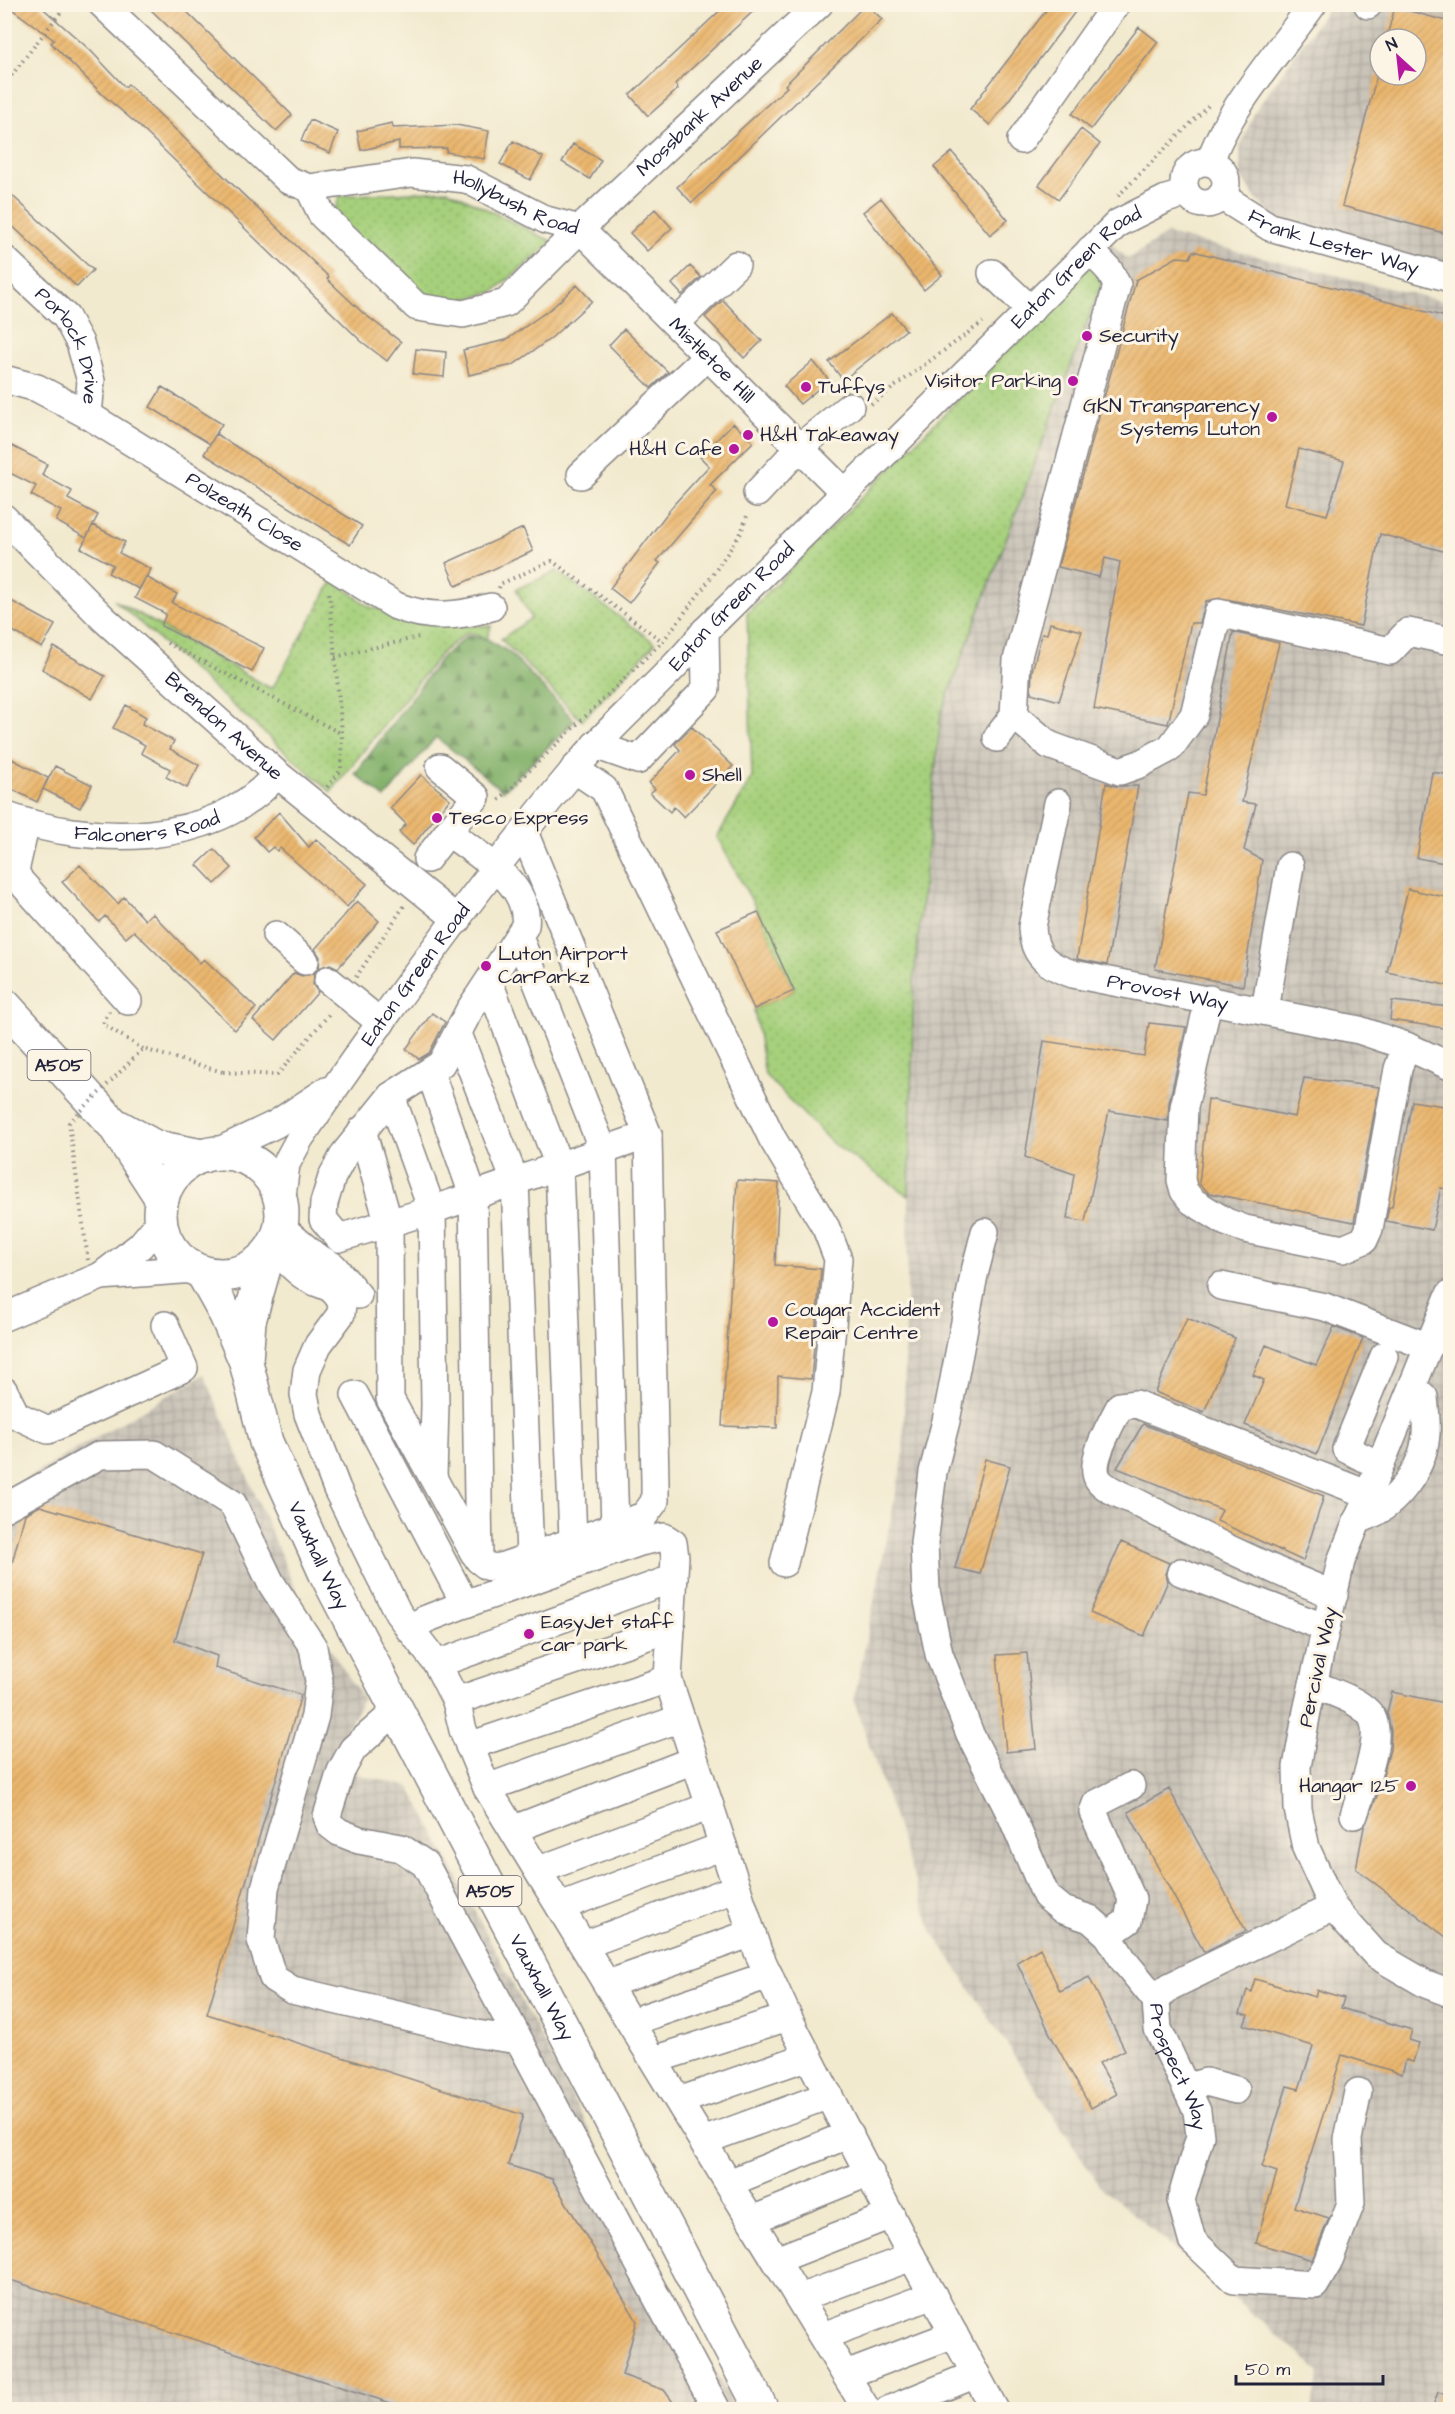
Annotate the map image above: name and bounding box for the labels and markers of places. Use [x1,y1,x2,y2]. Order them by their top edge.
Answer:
place label: Security [1099,322,1179,351]
marker: Security [1080,329,1094,343]
place label: Visitor Parking [924,367,1061,396]
place label: Tuffys [818,373,885,402]
marker: Visitor Parking [1066,374,1080,388]
marker: Tuffys [799,380,813,394]
place label: GKN Transparency Systems Luton [1083,392,1260,444]
marker: GKN Transparency Systems Luton [1265,410,1279,424]
place label: H&H Takeaway [760,421,899,450]
marker: H&H Takeaway [741,428,755,442]
place label: H&H Cafe [629,435,722,463]
marker: H&H Cafe [727,442,741,456]
place label: Shell [702,761,742,789]
marker: Shell [683,768,697,782]
place label: Tesco Express [449,804,589,832]
marker: Tesco Express [430,811,444,825]
place label: Luton Airport CarParkz [498,940,628,991]
marker: Luton Airport CarParkz [479,959,493,973]
place label: Cougar Accident Repair Centre [785,1296,940,1347]
marker: Cougar Accident Repair Centre [766,1315,780,1329]
place label: EasyJet staff car park [541,1608,674,1659]
marker: EasyJet staff car park [522,1627,536,1641]
place label: Hangar 125 [1299,1772,1399,1801]
marker: Hangar 125 [1404,1779,1418,1793]

